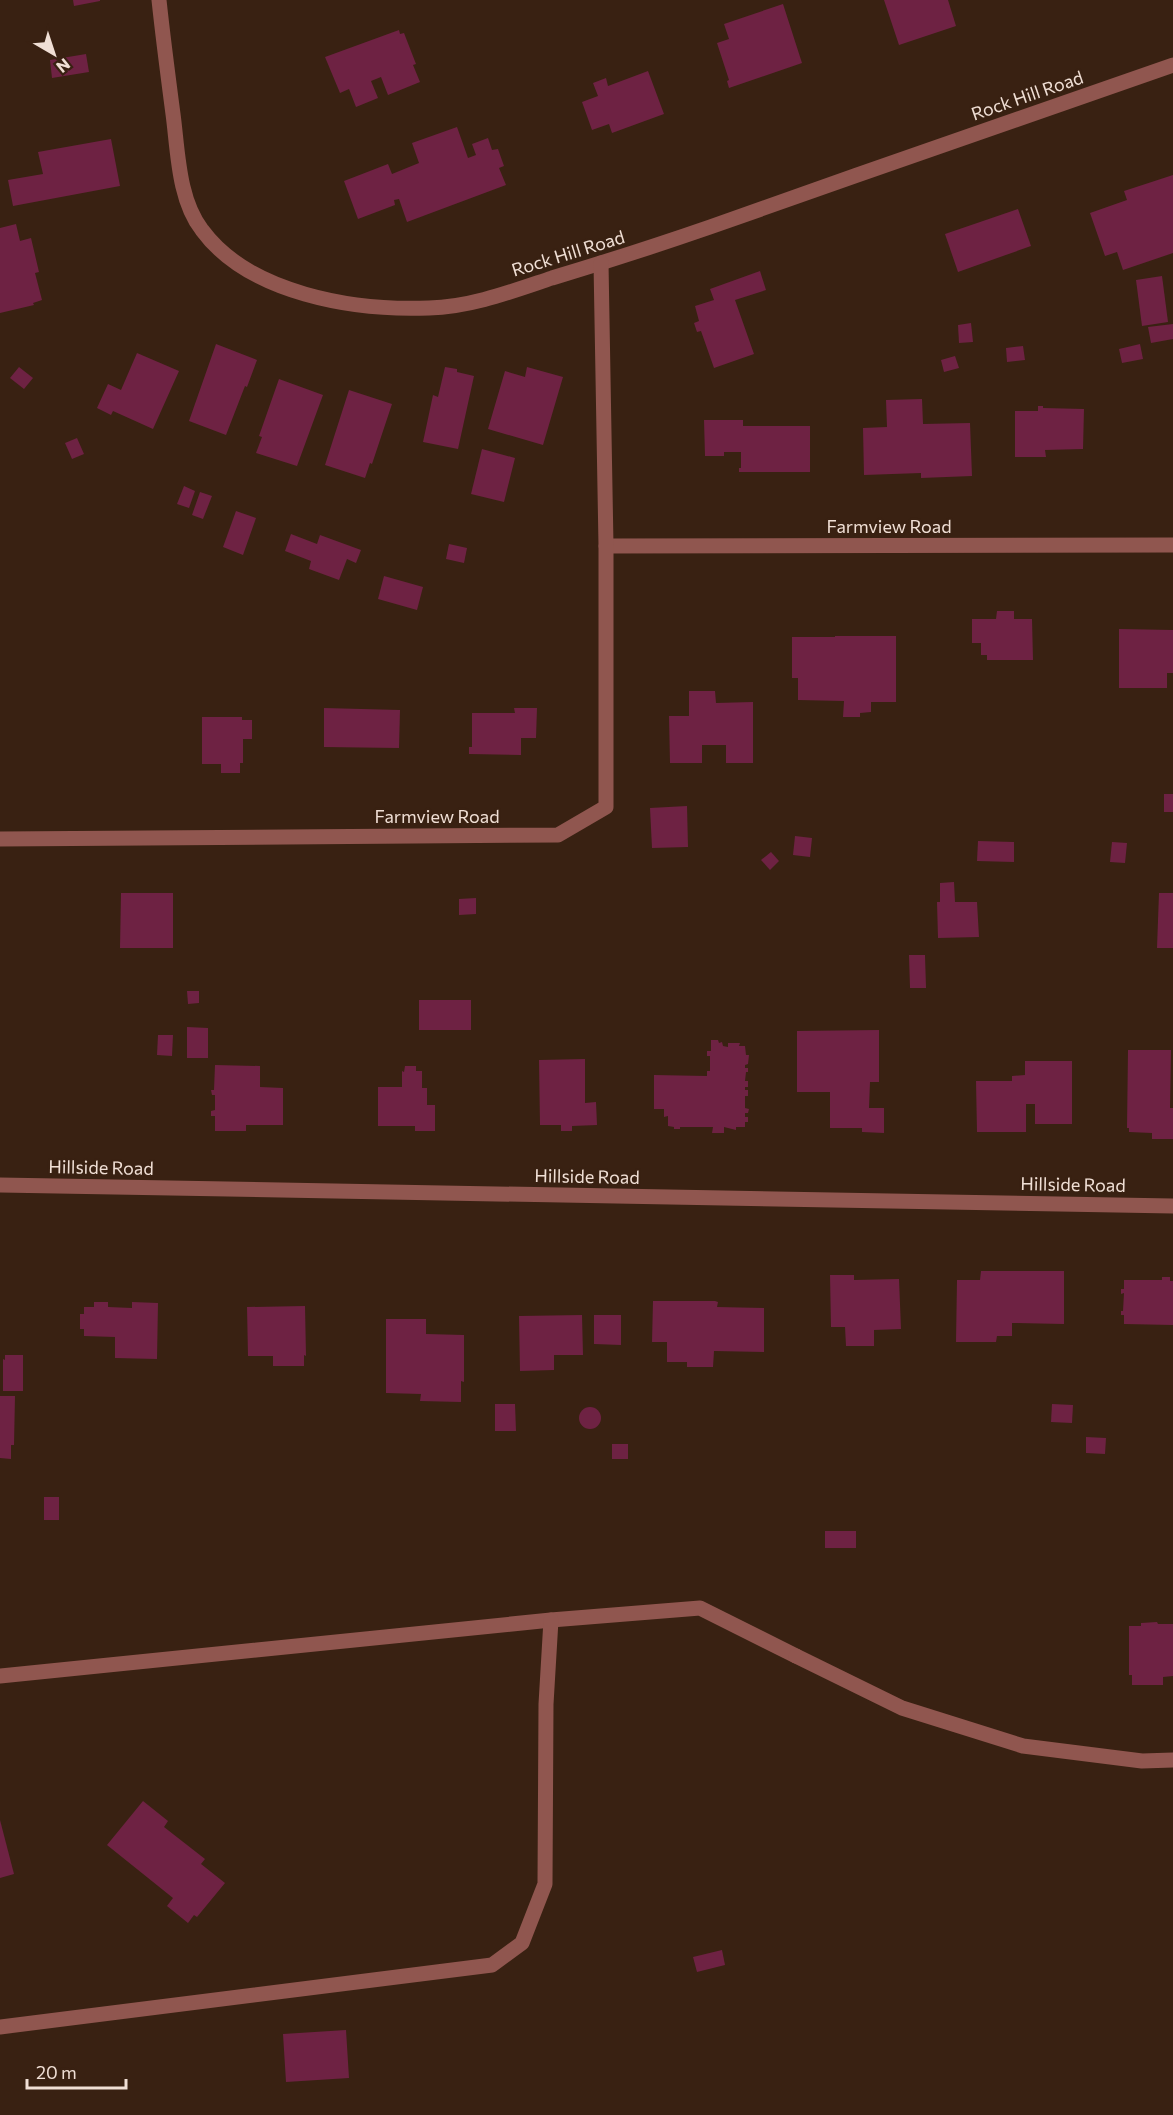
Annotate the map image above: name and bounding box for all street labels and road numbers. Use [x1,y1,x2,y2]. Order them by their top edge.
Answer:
street label: Rock Hill Road [968,66,1086,124]
street label: Rock Hill Road [509,225,627,281]
street label: Farmview Road [826,515,952,537]
street label: Farmview Road [374,805,500,827]
street label: Hillside Road [48,1155,154,1179]
street label: Hillside Road [534,1164,640,1188]
street label: Hillside Road [1020,1172,1126,1196]

